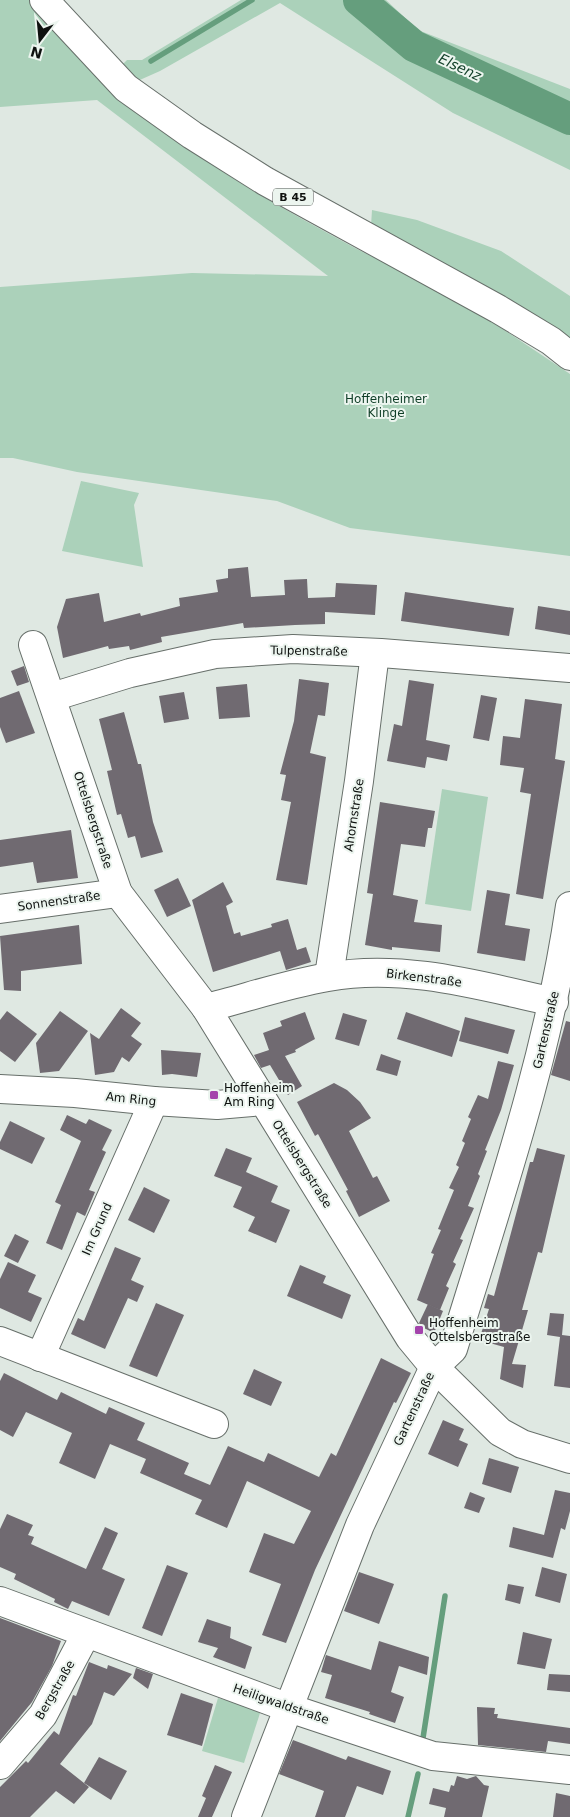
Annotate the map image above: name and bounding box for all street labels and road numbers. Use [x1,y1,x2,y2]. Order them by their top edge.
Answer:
road number: B 45 [273,188,313,206]
street label: Tulpenstraße [269,643,348,659]
street label: Ottelsbergstraße [71,770,115,870]
street label: Ahornstraße [341,778,367,852]
street label: Sonnenstraße [17,888,101,914]
street label: Birkenstraße [385,966,463,990]
street label: Gartenstraße [530,990,562,1070]
street label: Am Ring [105,1089,157,1109]
street label: Ottelsbergstraße [269,1117,335,1211]
street label: Im Grund [79,1201,115,1257]
street label: Gartenstraße [391,1370,437,1448]
street label: Bergstraße [32,1658,78,1722]
street label: Heiligwaldstraße [231,1681,331,1727]

